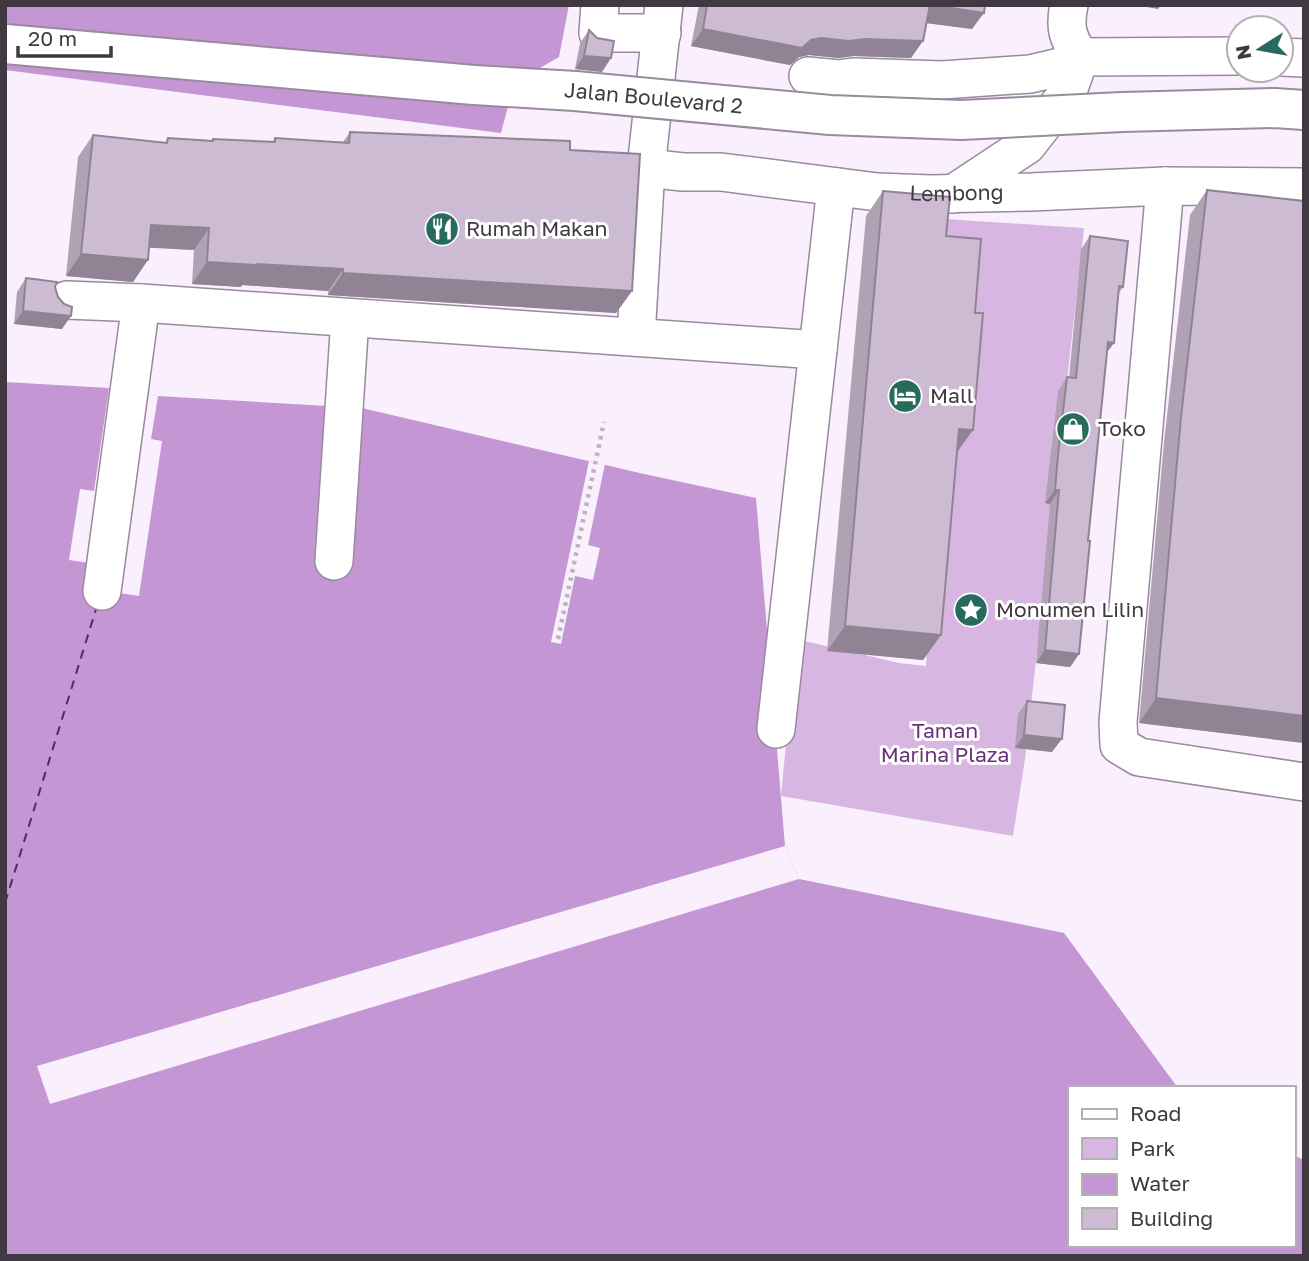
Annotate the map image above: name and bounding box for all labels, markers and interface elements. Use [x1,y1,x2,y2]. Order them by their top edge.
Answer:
scale bar [18,14,110,58]
north arrow [1225,14,1295,84]
text: 20 m [28,25,77,51]
text: N [1230,43,1255,62]
street label: Jalan Boulevard 2 [563,76,744,119]
street label: Lembong [909,179,1004,206]
restaurant icon: Rumah Makan [423,210,461,248]
place label: Rumah Makan [466,215,608,241]
hotel icon: Mall [886,377,924,415]
place label: Mall [930,382,973,408]
shop icon: Toko [1054,410,1092,448]
place label: Toko [1098,415,1146,441]
place icon: Monumen Lilin [952,591,990,629]
place label: Monumen Lilin [996,596,1144,622]
park label: Taman Marina Plaza [881,717,1009,767]
legend [1068,1086,1295,1247]
text: Road [1130,1100,1181,1126]
text: Park [1130,1135,1176,1161]
text: Water [1130,1170,1190,1196]
text: Building [1130,1205,1213,1231]

